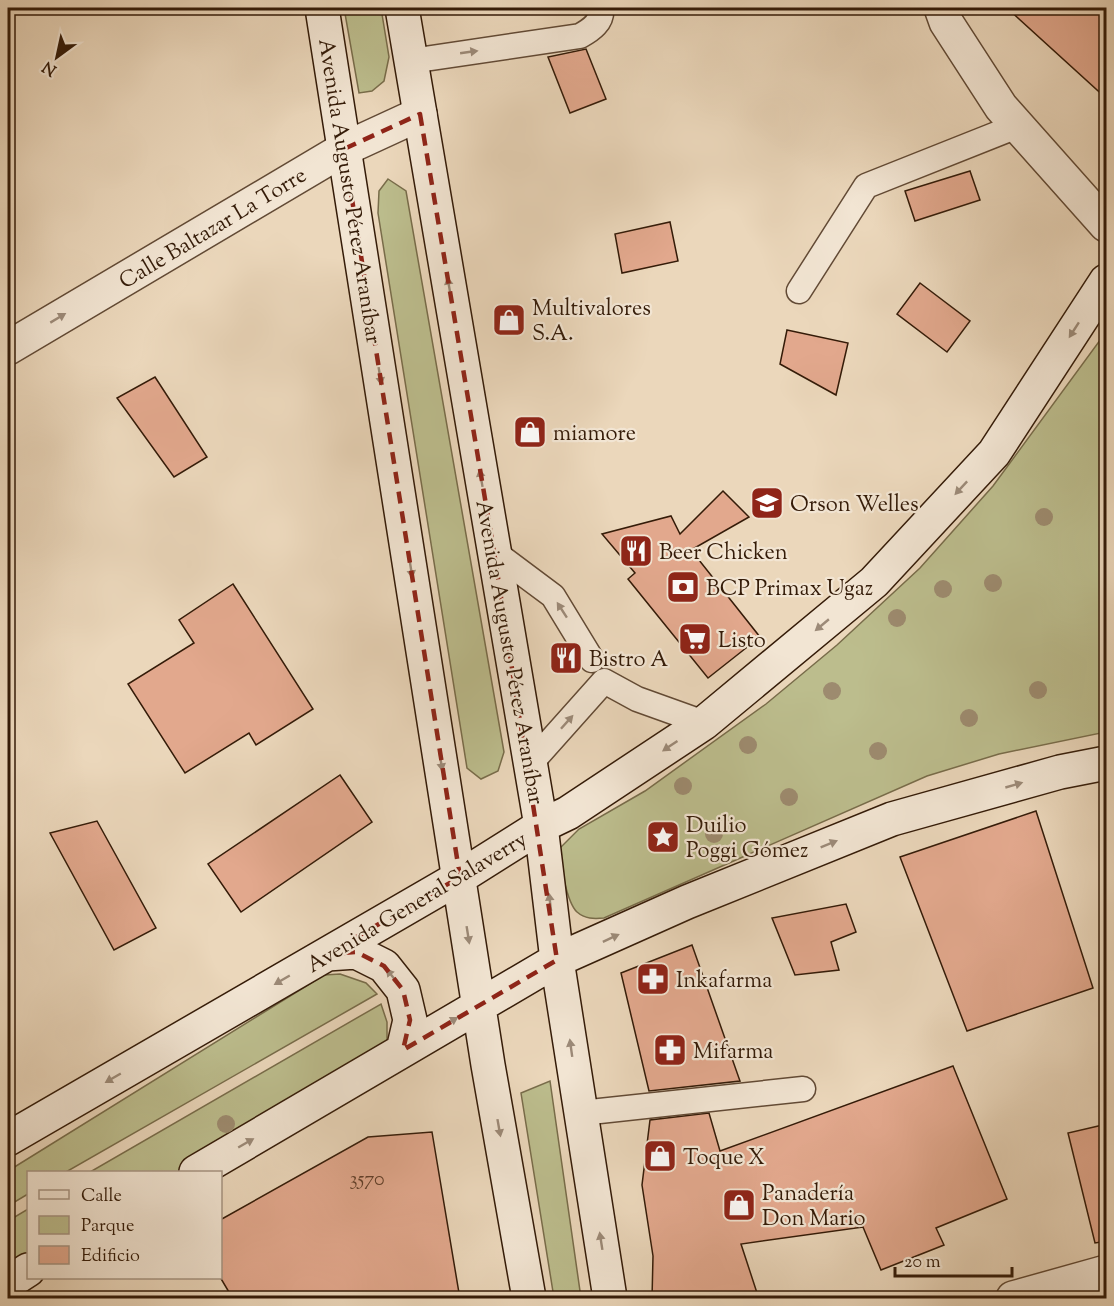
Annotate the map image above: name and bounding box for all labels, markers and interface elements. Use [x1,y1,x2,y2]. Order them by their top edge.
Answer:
north arrow [27,27,87,87]
street label: Avenida Augusto Pérez Araníbar [308,37,388,346]
one-way arrow [459,48,478,57]
text: N [38,54,62,81]
street label: Calle Baltazar La Torre [114,161,313,298]
one-way arrow [444,276,453,295]
place label: Multivalores S.A. [532,294,651,351]
shop icon: Multivalores S.A. [491,302,527,338]
one-way arrow [50,313,67,323]
one-way arrow [1069,322,1080,339]
one-way arrow [376,367,385,386]
shop icon: miamore [512,414,548,450]
place label: miamore [553,419,636,451]
one-way arrow [477,469,486,488]
one-way arrow [954,481,968,496]
school or university icon: Orson Welles [749,485,785,521]
place label: Orson Welles [790,490,919,522]
street label: Avenida Augusto Pérez Araníbar [465,498,551,807]
restaurant icon: Beer Chicken [618,533,654,569]
place label: Beer Chicken [659,538,788,570]
one-way arrow [407,560,416,579]
bank icon: BCP Primax Ugaz [665,569,701,605]
place label: BCP Primax Ugaz [706,574,873,606]
one-way arrow [556,601,567,618]
one-way arrow [814,618,830,631]
supermarket icon: Listo [677,621,713,657]
place label: Listo [718,626,766,658]
restaurant icon: Bistro A [548,640,584,676]
place label: Bistro A [589,645,668,677]
one-way arrow [560,715,574,730]
one-way arrow [662,740,678,752]
one-way arrow [437,752,446,771]
one-way arrow [1005,780,1023,789]
place label: Duilio Poggi Gómez [686,811,808,868]
place icon: Duilio Poggi Gómez [645,819,681,855]
street label: Avenida General Salaverry [301,825,534,982]
one-way arrow [820,839,838,849]
one-way arrow [545,892,555,911]
one-way arrow [464,926,473,945]
one-way arrow [603,933,620,942]
pharmacy icon: Inkafarma [635,961,671,997]
place label: Inkafarma [676,966,772,998]
one-way arrow [386,968,399,984]
one-way arrow [274,975,290,986]
one-way arrow [442,1017,458,1028]
pharmacy icon: Mifarma [652,1032,688,1068]
place label: Mifarma [693,1037,773,1069]
one-way arrow [566,1038,575,1057]
one-way arrow [104,1073,121,1083]
one-way arrow [495,1118,504,1137]
one-way arrow [238,1138,255,1148]
shop icon: Toque X [642,1138,678,1174]
place label: Toque X [683,1143,765,1175]
house number: 3570 [349,1166,385,1195]
legend [27,1171,222,1279]
place label: Panadería Don Mario [762,1179,866,1236]
text: Calle [81,1184,122,1210]
shop icon: Panadería Don Mario [721,1187,757,1223]
text: Parque [81,1214,134,1240]
one-way arrow [596,1231,605,1250]
scale bar [895,1240,1012,1278]
text: Edificio [81,1244,140,1270]
text: 20 m [904,1250,941,1276]

